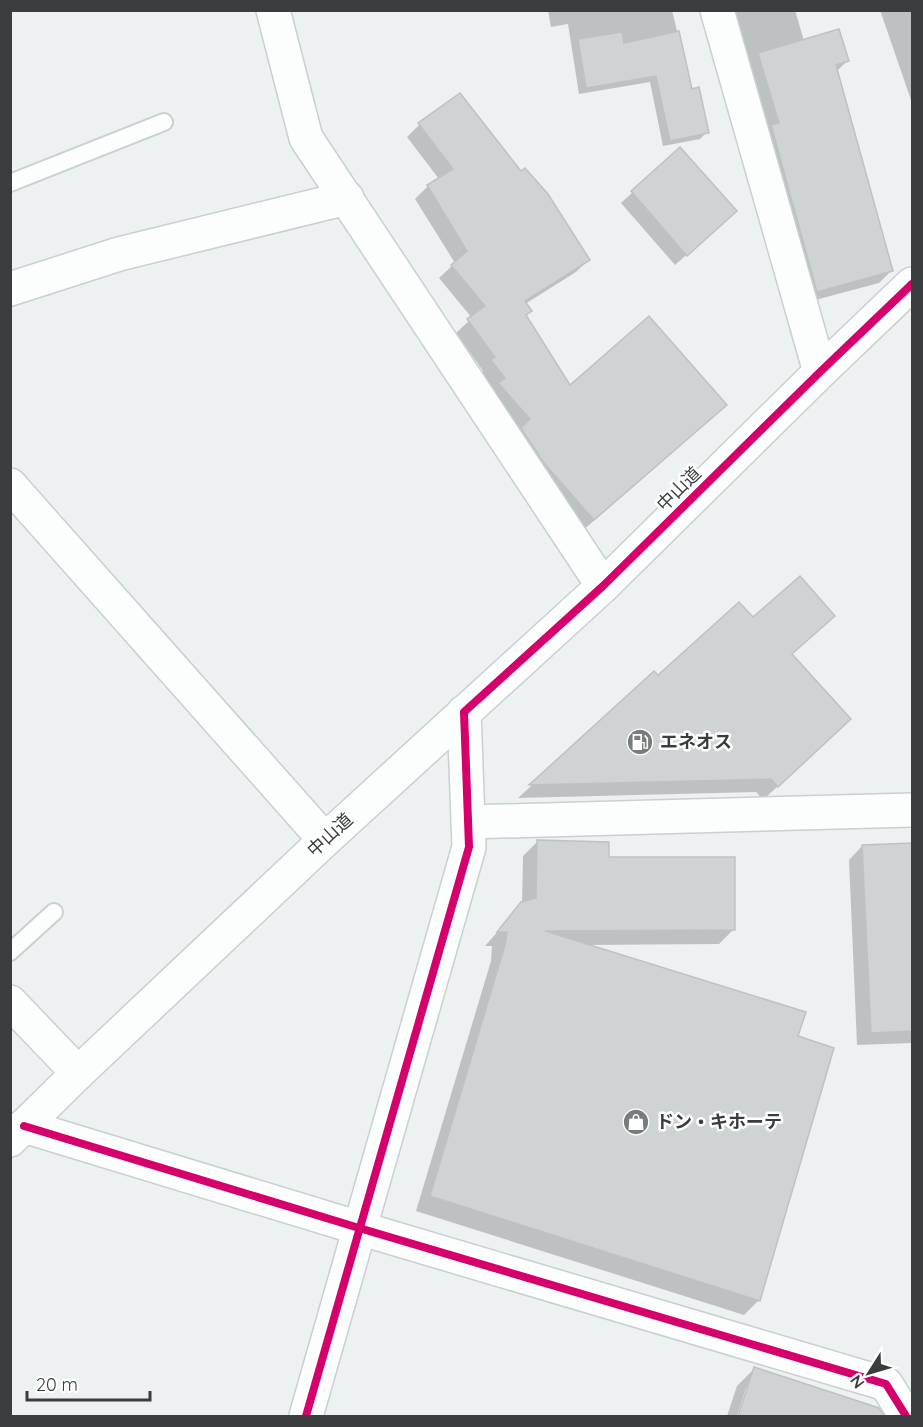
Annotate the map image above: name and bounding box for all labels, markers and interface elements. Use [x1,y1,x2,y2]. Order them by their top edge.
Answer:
street label: 中山道 [651,461,706,516]
fuel station icon: エネオス [625,727,655,757]
place label: エネオス [660,730,732,753]
street label: 中山道 [302,808,357,861]
shop icon: ドン・キホーテ [621,1107,651,1137]
place label: ドン・キホーテ [656,1110,782,1133]
north arrow [839,1343,899,1403]
scale bar [27,1364,150,1402]
text: N [845,1371,869,1393]
text: 20 m [36,1373,78,1396]

